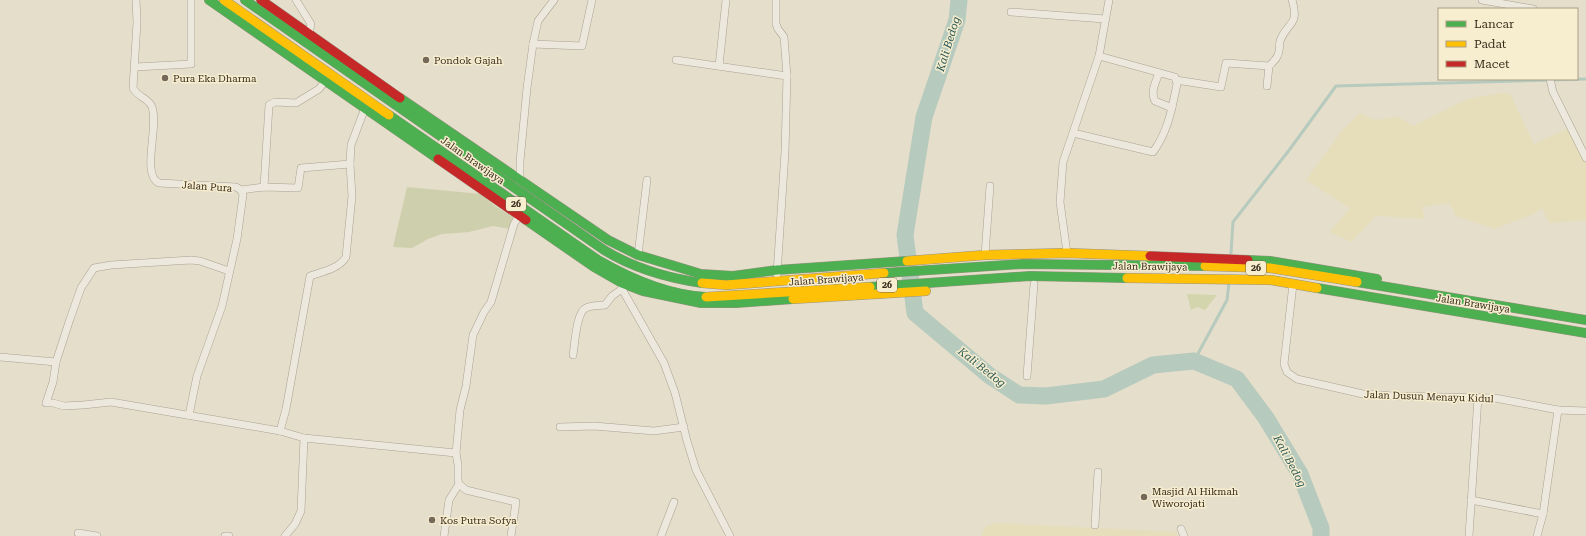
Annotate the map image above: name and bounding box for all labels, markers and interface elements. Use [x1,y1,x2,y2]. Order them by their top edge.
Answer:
legend [1438,8,1578,80]
water label: Kali Bedog [934,15,963,74]
text: Lancar [1474,17,1514,31]
text: Padat [1474,37,1507,51]
marker: Pondok Gajah [421,55,431,65]
place label: Pondok Gajah [434,55,503,66]
text: Macet [1474,57,1510,71]
marker: Pura Eka Dharma [160,73,170,83]
place label: Pura Eka Dharma [173,73,257,84]
street label: Jalan Brawijaya [439,134,507,187]
street label: Jalan Pura [181,179,233,194]
road number: 26 [506,197,526,211]
street label: Jalan Brawijaya [1112,260,1188,273]
road number: 26 [1246,261,1266,275]
street label: Jalan Brawijaya [788,271,864,288]
road number: 26 [877,278,897,292]
street label: Jalan Brawijaya [1435,292,1511,315]
water label: Kali Bedog [955,344,1008,390]
street label: Jalan Dusun Menayu Kidul [1364,389,1494,404]
water label: Kali Bedog [1270,432,1309,490]
place label: Masjid Al Hikmah Wiworojati [1152,486,1239,509]
marker: Masjid Al Hikmah Wiworojati [1139,492,1149,502]
marker: Kos Putra Sofya [427,515,437,525]
place label: Kos Putra Sofya [440,515,517,526]

